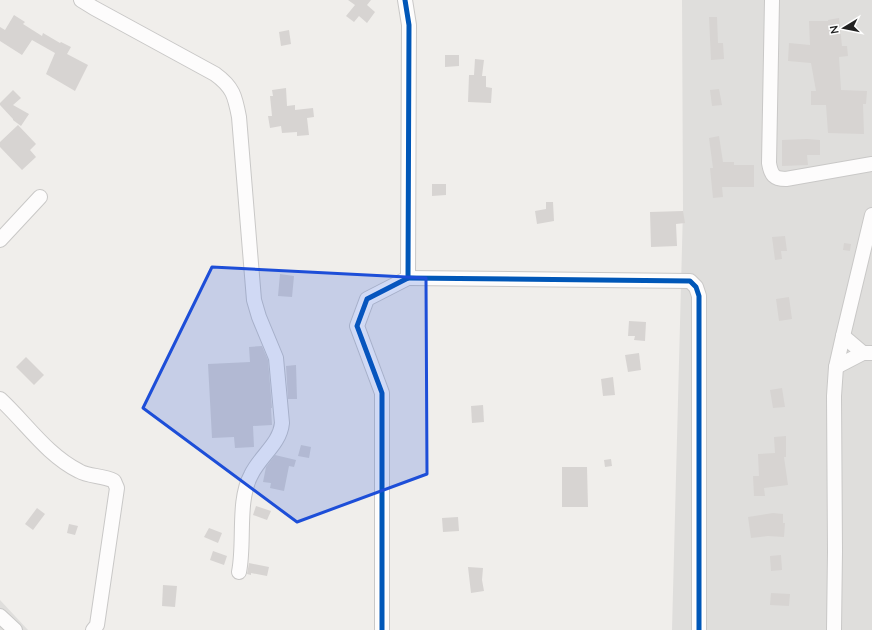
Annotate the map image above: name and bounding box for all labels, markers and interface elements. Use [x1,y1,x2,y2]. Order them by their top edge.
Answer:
north arrow [824,8,864,48]
text: N [827,24,843,35]

